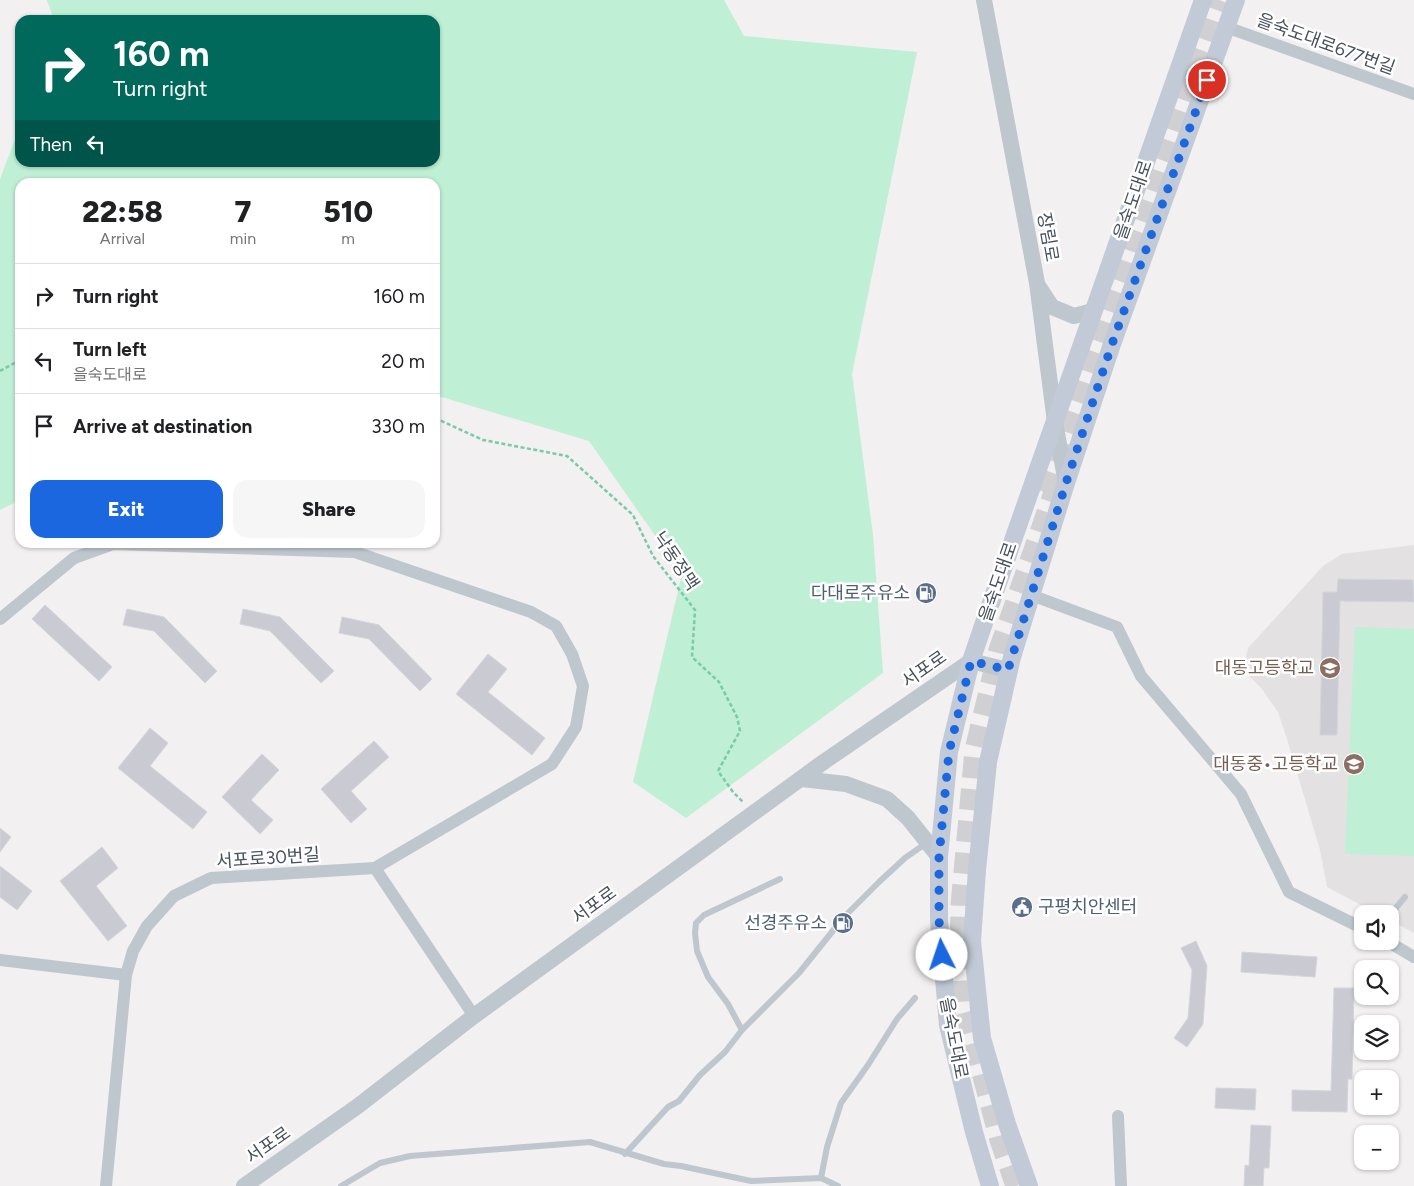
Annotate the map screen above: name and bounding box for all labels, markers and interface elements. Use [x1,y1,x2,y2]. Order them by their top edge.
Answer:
street label: 을숙도대로677번길 [1254,9,1398,79]
text: 160 m [113,33,210,75]
icon: right [30,35,95,100]
pin [1186,59,1228,101]
icon: arrive [1193,66,1221,94]
text: Turn right [113,75,208,102]
icon: left [82,130,110,158]
text: Then [30,133,72,156]
street label: 을숙도대로 [1109,157,1157,243]
text: 22:58 [82,193,163,230]
text: 7 [235,193,251,230]
text: 510 [323,193,373,230]
street label: 장림로 [1033,211,1063,263]
text: Arrival [100,229,145,248]
text: min [230,229,256,248]
text: m [341,229,355,248]
icon: right [30,282,58,310]
text: Turn right [73,285,159,308]
text: 160 m [373,285,425,308]
text: Turn left [73,338,147,361]
icon: left [30,347,58,375]
text: 20 m [381,350,425,373]
text: 을숙도대로 [73,365,147,384]
icon: arrive [30,412,58,440]
text: Arrive at destination [73,415,252,438]
text: 330 m [371,415,425,438]
button: Exit [30,480,223,538]
button: Share [233,480,425,538]
street label: 낙동정맥 [648,527,704,595]
street label: 을숙도대로 [974,539,1022,625]
fuel station icon: 다대로주유소 [914,581,938,605]
place label: 다대로주유소 [811,582,910,604]
street label: 서포로 [897,646,951,692]
school or university icon: 대동고등학교 [1318,656,1342,680]
place label: 대동고등학교 [1215,657,1314,679]
school or university icon: 대동중•고등학교 [1342,752,1366,776]
place label: 대동중•고등학교 [1213,753,1338,775]
street label: 서포로30번길 [215,843,321,873]
street label: 서포로 [567,881,621,929]
public building icon: 구평치안센터 [1010,895,1034,919]
place label: 구평치안센터 [1038,896,1137,918]
map controls [1354,905,1399,1170]
button: sound [1354,905,1399,950]
fuel station icon: 선경주유소 [831,911,855,935]
place label: 선경주유소 [744,912,827,934]
position arrow [915,928,967,980]
button: search [1354,960,1399,1005]
street label: 을숙도대로 [935,995,973,1081]
button: layers [1354,1015,1399,1060]
button: + [1354,1070,1399,1115]
street label: 서포로 [241,1122,295,1168]
button: − [1354,1125,1399,1170]

